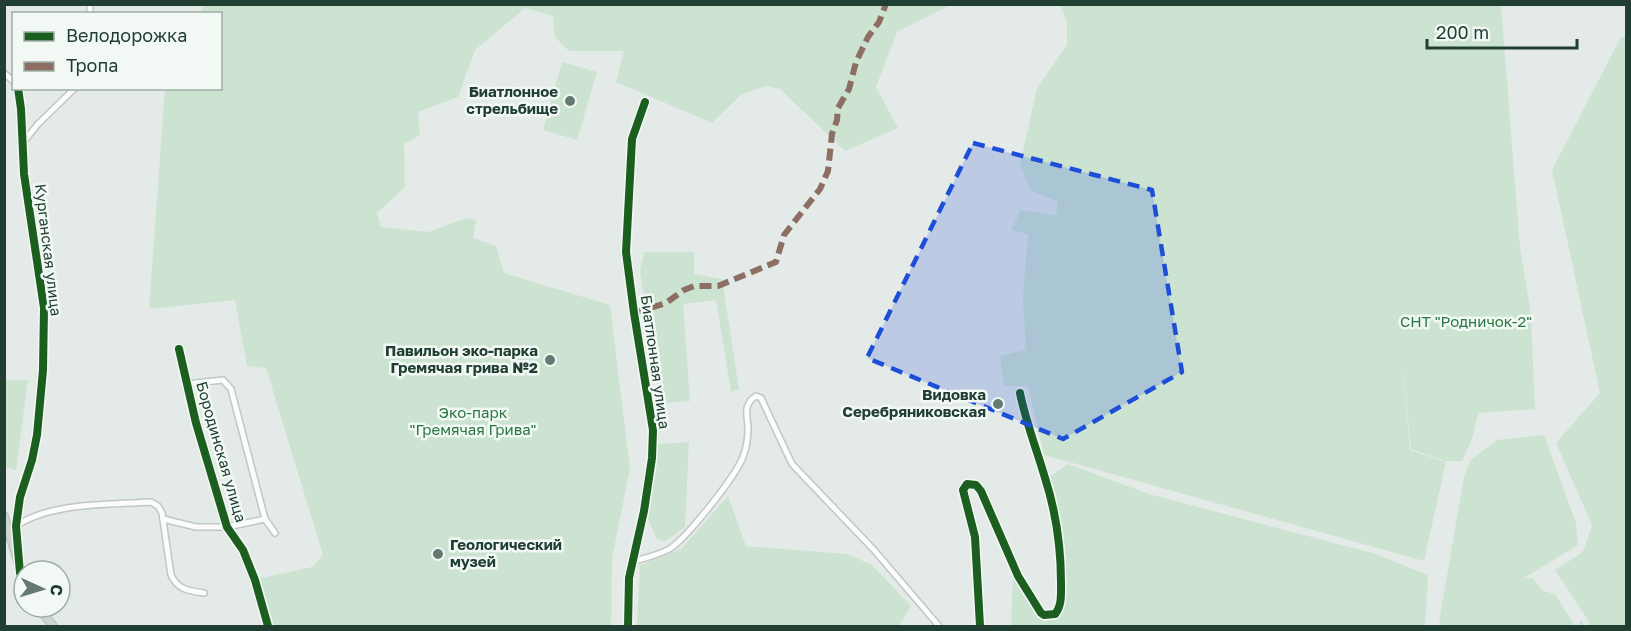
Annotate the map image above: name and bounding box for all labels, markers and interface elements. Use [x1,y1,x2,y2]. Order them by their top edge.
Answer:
legend [12,12,222,90]
scale bar [1427,12,1577,50]
text: 200 m [1436,21,1489,43]
text: Велодорожка [66,24,187,46]
text: Тропа [66,54,118,76]
place label: Биатлонное стрельбище [466,82,558,117]
marker: Биатлонное стрельбище [563,94,577,108]
street label: Курганская улица [32,183,66,317]
street label: Биатлонная улица [638,294,674,430]
park label: СНТ "Родничок-2" [1400,312,1532,330]
place label: Павильон эко-парка Гремячая грива №2 [385,341,538,376]
marker: Павильон эко-парка Гремячая грива №2 [543,353,557,367]
street label: Бородинская улица [193,379,251,524]
place label: Видовка Серебряниковская [842,385,986,420]
marker: Видовка Серебряниковская [991,397,1005,411]
park label: Эко-парк "Гремячая Грива" [410,403,536,438]
place label: Геологический музей [450,535,562,570]
marker: Геологический музей [431,547,445,561]
north arrow [12,559,72,619]
text: С [47,584,67,596]

